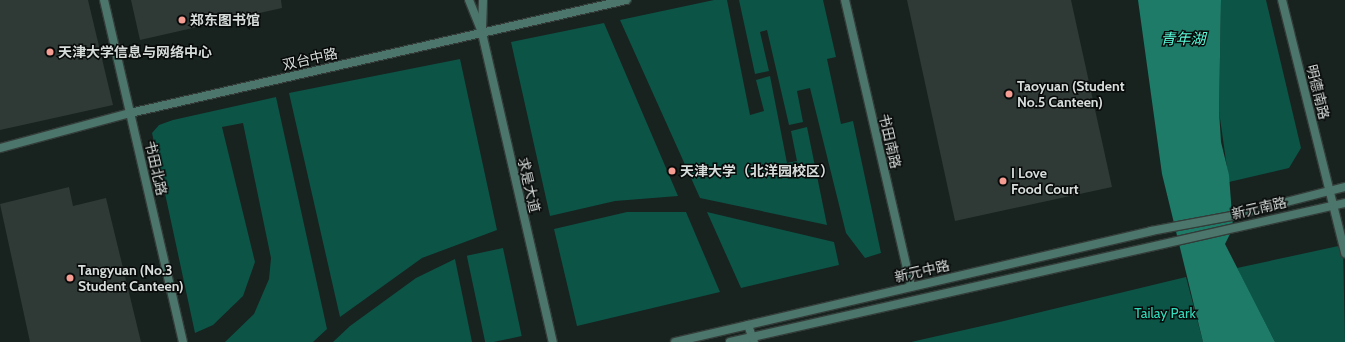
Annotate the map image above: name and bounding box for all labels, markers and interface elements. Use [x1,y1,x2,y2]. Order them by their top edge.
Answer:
place label: 郑东图书馆 [190,12,260,28]
marker: 郑东图书馆 [177,15,187,25]
water label: 青年湖 [1161,31,1205,49]
place label: 天津大学信息与网络中心 [58,44,212,60]
street label: 双台中路 [281,45,339,73]
marker: 天津大学信息与网络中心 [45,47,55,57]
street label: 明德南路 [1303,63,1333,121]
place label: Taoyuan (Student No.5 Canteen) [1017,78,1125,110]
marker: Taoyuan (Student No.5 Canteen) [1004,89,1014,99]
street label: 书田南路 [876,112,904,170]
street label: 书田北路 [142,139,170,197]
street label: 求是大道 [515,156,543,214]
place label: 天津大学（北洋园校区） [680,163,834,179]
place label: I Love Food Court [1011,165,1078,198]
marker: 天津大学（北洋园校区） [667,166,677,176]
marker: I Love Food Court [998,176,1008,186]
street label: 新元南路 [1230,194,1288,222]
street label: 新元中路 [893,257,951,285]
place label: Tangyuan (No.3 Student Canteen) [78,262,184,294]
marker: Tangyuan (No.3 Student Canteen) [65,273,75,283]
park label: Tailay Park [1134,305,1196,321]

